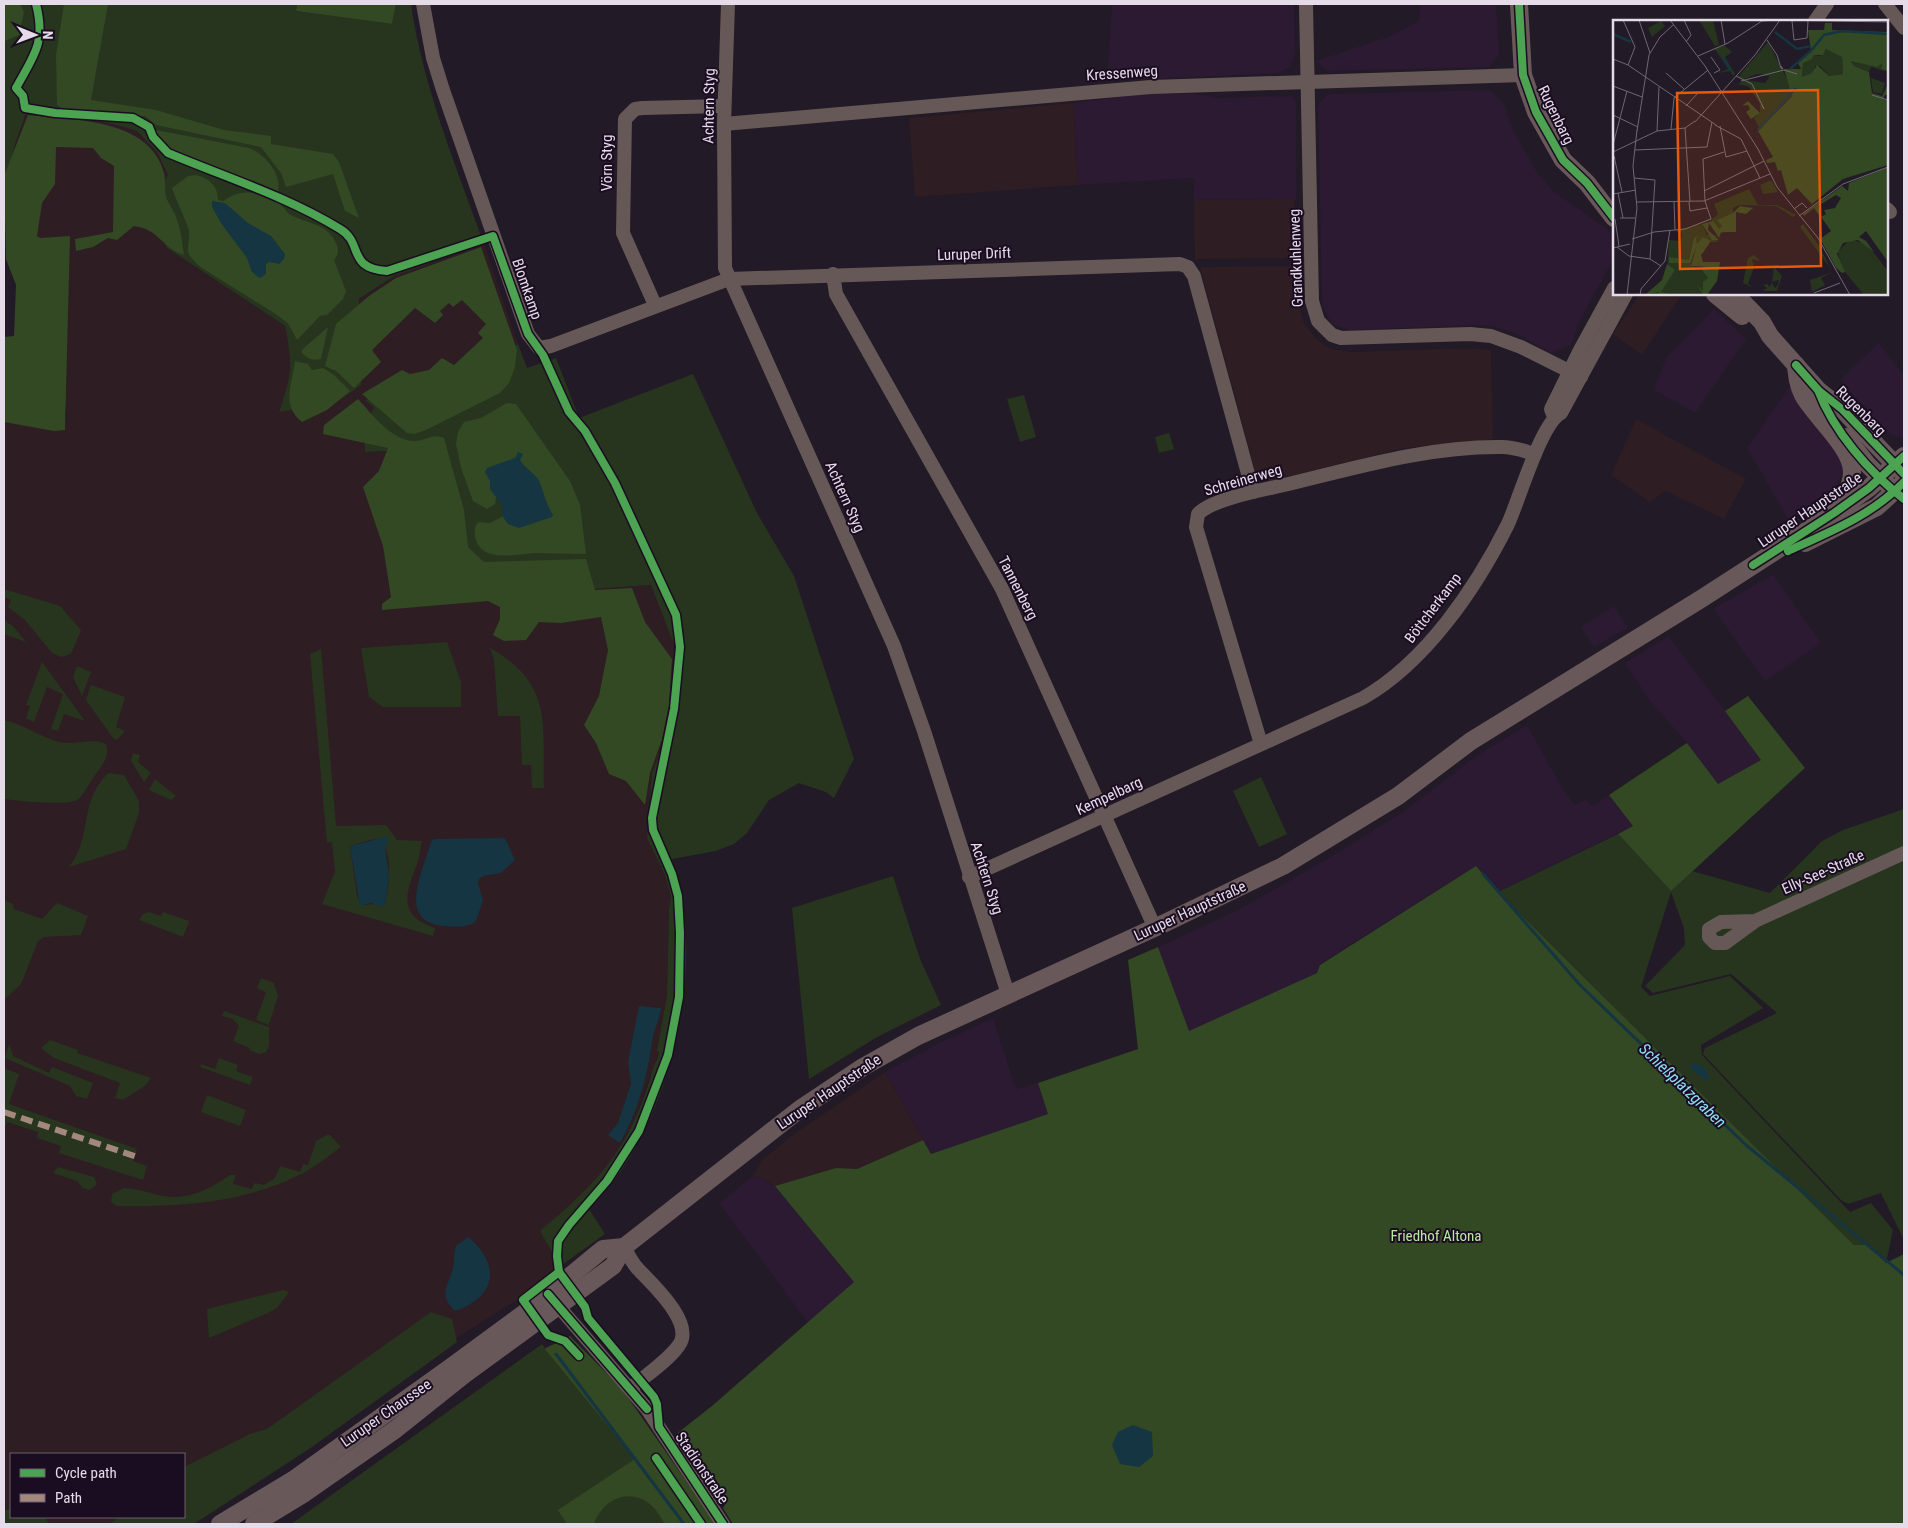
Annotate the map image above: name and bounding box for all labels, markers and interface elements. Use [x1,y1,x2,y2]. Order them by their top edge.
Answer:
north arrow [10,10,60,60]
inset map [1613,20,1888,295]
text: N [40,31,56,40]
street label: Kressenweg [1086,62,1158,84]
street label: Achtern Styg [699,68,719,144]
street label: Rugenbarg [1534,83,1578,147]
street label: Vörn Styg [598,135,616,191]
street label: Grandkuhlenweg [1285,209,1307,307]
street label: Luruper Drift [937,244,1011,264]
street label: Blomkamp [508,256,546,322]
street label: Rugenbarg [1832,382,1890,440]
street label: Achtern Styg [821,459,869,535]
street label: Schreinerweg [1202,460,1284,500]
street label: Luruper Hauptstraße [1755,469,1865,551]
street label: Tannenberg [994,553,1042,623]
street label: Böttcherkamp [1401,569,1465,647]
street label: Kempelbarg [1073,773,1145,819]
street label: Achtern Styg [967,839,1007,917]
street label: Elly-See-Straße [1779,846,1867,898]
street label: Luruper Hauptstraße [1131,877,1249,945]
water label: Schießplatzgraben [1635,1039,1730,1132]
street label: Luruper Hauptstraße [774,1051,884,1133]
park label: Friedhof Altona [1391,1227,1481,1245]
street label: Luruper Chaussee [337,1375,435,1451]
street label: Stadionstraße [671,1429,733,1507]
legend [10,1453,185,1518]
text: Cycle path [55,1464,117,1482]
text: Path [55,1489,82,1507]

